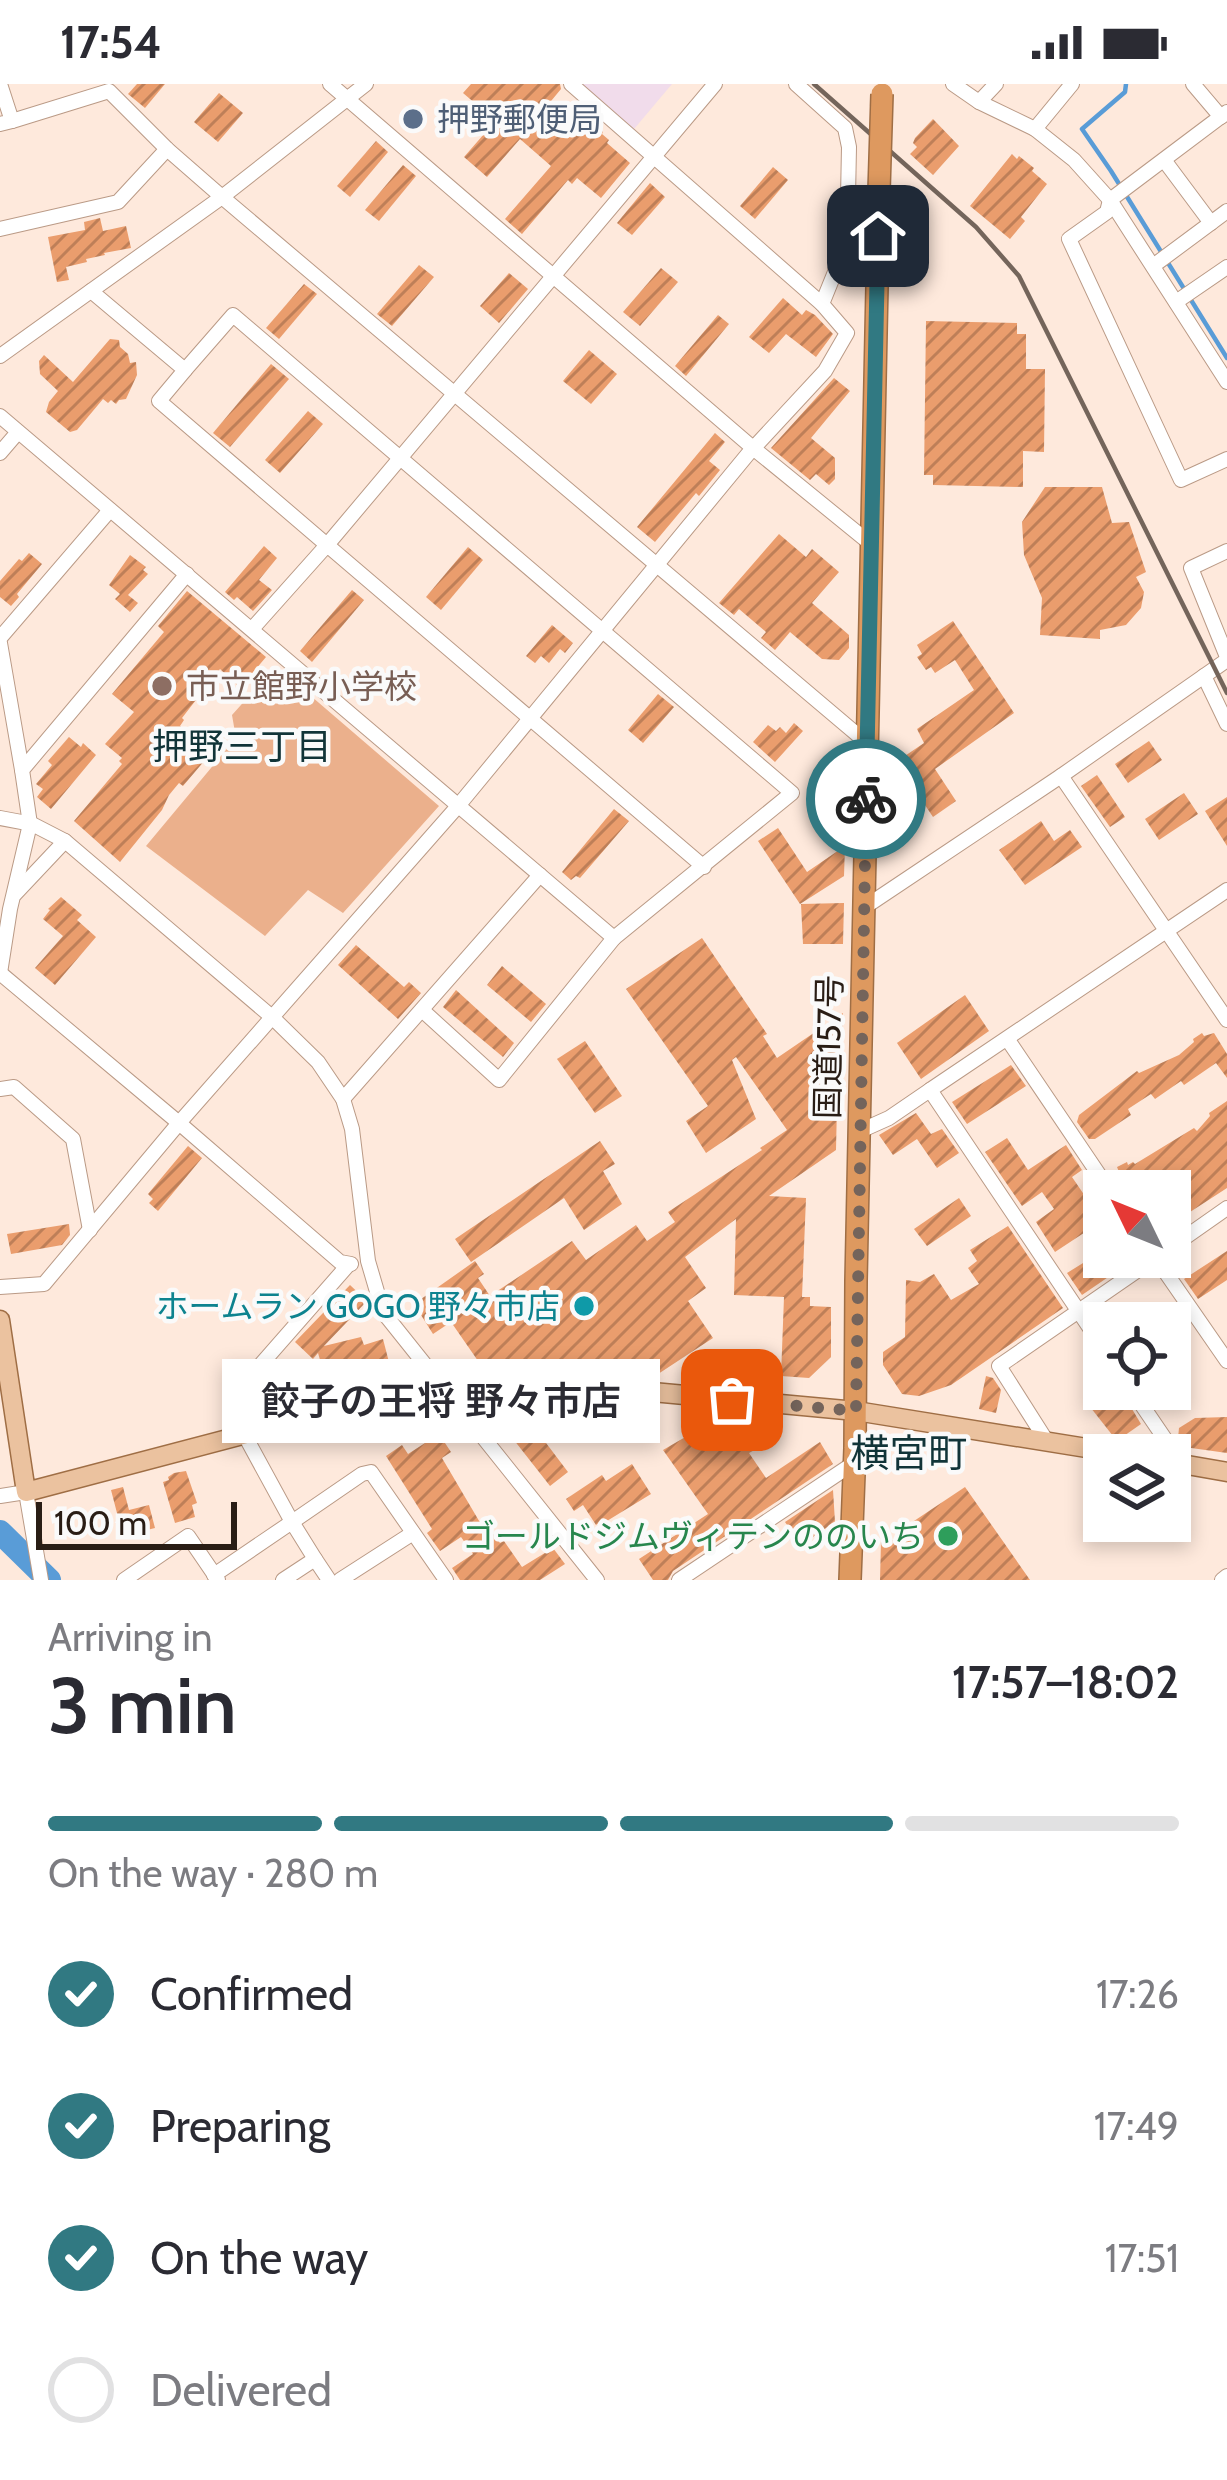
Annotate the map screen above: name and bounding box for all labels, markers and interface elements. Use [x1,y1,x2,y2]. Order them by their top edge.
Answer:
text: 17:54 [60,15,162,69]
place label: 押野郵便局 [437,99,602,139]
marker: 押野郵便局 [400,106,426,132]
pin [827,185,929,287]
icon: home [845,203,911,269]
place label: 市立館野小学校 [186,666,417,706]
marker: 市立館野小学校 [149,673,175,699]
district label: 押野三丁目 [152,724,332,768]
courier [806,739,926,859]
icon: bike [833,766,899,832]
street label: 国道157号 [807,975,849,1119]
north arrow [1083,1170,1191,1278]
map controls [1083,1170,1191,1542]
place label: ホームラン GOGO 野々市店 [156,1286,560,1326]
marker: ホームラン GOGO 野々市店 [571,1293,597,1319]
button: locate [1083,1302,1191,1410]
pin [681,1349,783,1451]
callout: 餃子の王将 野々市店 [222,1358,660,1442]
icon: bag [699,1367,765,1433]
text: 餃子の王将 野々市店 [261,1377,621,1425]
district label: 横宮町 [850,1429,968,1477]
button: layers [1083,1434,1191,1542]
scale bar [36,1496,237,1549]
text: 100 m [54,1503,147,1543]
place label: ゴールドジムヴィテンののいち [462,1516,924,1556]
marker: ゴールドジムヴィテンののいち [935,1523,961,1549]
text: Arriving in [48,1613,212,1661]
text: 17:57–18:02 [952,1655,1179,1709]
text: 3 min [48,1658,237,1753]
text: On the way · 280 m [48,1849,378,1897]
icon: check [48,1961,114,2027]
text: Confirmed [150,1967,353,2021]
text: 17:26 [1096,1970,1179,2018]
icon: check [48,2093,114,2159]
text: Preparing [150,2099,330,2153]
text: 17:49 [1094,2102,1179,2150]
icon: check [48,2225,114,2291]
text: On the way [150,2231,368,2285]
text: 17:51 [1105,2234,1179,2282]
text: Delivered [150,2363,332,2417]

